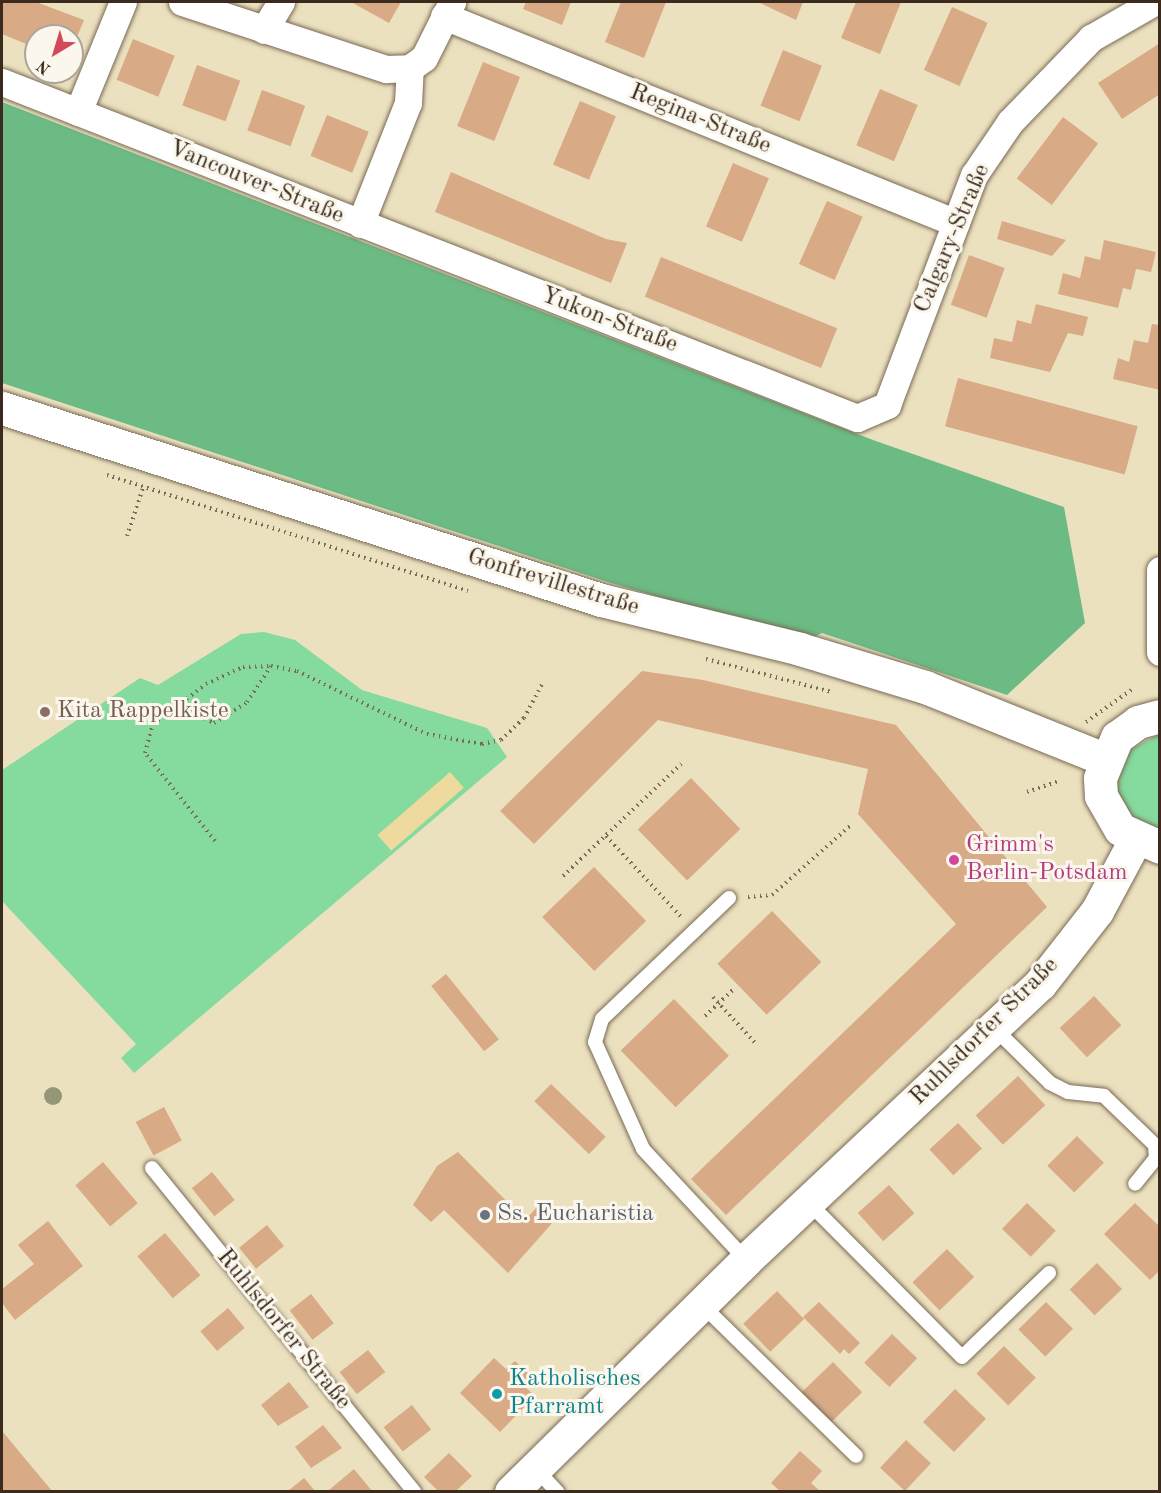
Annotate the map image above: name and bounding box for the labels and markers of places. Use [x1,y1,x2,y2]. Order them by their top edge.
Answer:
place label: Kita Rappelkiste [57,698,229,726]
marker: Kita Rappelkiste [38,705,52,719]
place label: Grimm's Berlin-Potsdam [966,832,1127,888]
marker: Grimm's Berlin-Potsdam [947,853,961,867]
place label: Ss. Eucharistia [497,1201,654,1229]
marker: Ss. Eucharistia [478,1208,492,1222]
place label: Katholisches Pfarramt [509,1366,641,1422]
marker: Katholisches Pfarramt [490,1387,504,1401]

